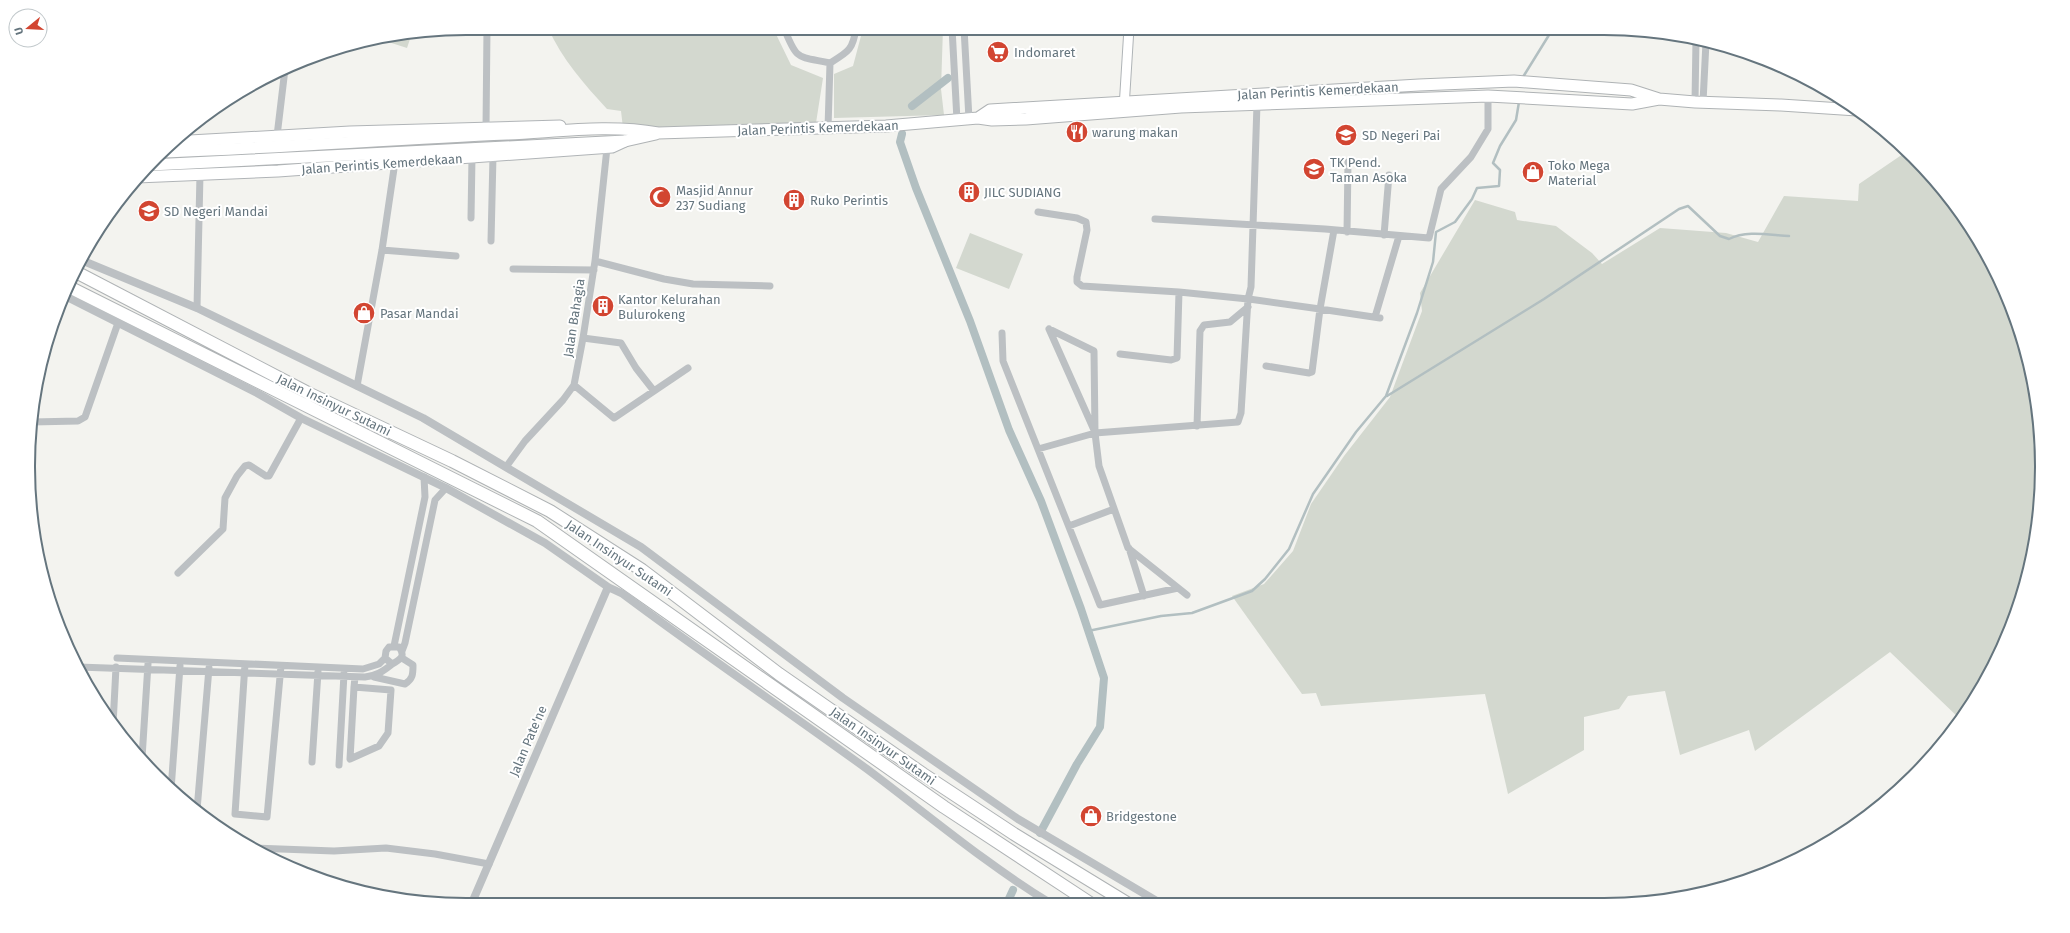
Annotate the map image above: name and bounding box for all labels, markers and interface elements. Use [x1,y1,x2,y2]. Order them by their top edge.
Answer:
north arrow [8,8,48,48]
text: U [12,26,26,36]
supermarket icon: Indomaret [985,39,1011,65]
place label: Indomaret [1014,45,1076,60]
street label: Jalan Perintis Kemerdekaan [1237,79,1399,103]
street label: Jalan Perintis Kemerdekaan [737,118,899,138]
restaurant icon: warung makan [1064,119,1090,145]
school or university icon: SD Negeri Pai [1333,122,1359,148]
place label: warung makan [1092,125,1178,140]
place label: SD Negeri Pai [1362,128,1440,143]
street label: Jalan Perintis Kemerdekaan [301,151,463,177]
place label: TK Pend. Taman Asoka [1330,155,1407,185]
school or university icon: TK Pend. Taman Asoka [1301,156,1327,182]
place label: Toko Mega Material [1548,158,1610,188]
shop icon: Toko Mega Material [1520,159,1546,185]
building icon: JILC SUDIANG [956,179,982,205]
place label: Masjid Annur 237 Sudiang [676,183,753,213]
mosque icon: Masjid Annur 237 Sudiang [647,184,673,210]
place label: JILC SUDIANG [984,185,1061,200]
building icon: Ruko Perintis [781,187,807,213]
place label: Ruko Perintis [810,193,888,208]
school or university icon: SD Negeri Mandai [136,198,162,224]
place label: SD Negeri Mandai [164,204,268,219]
street label: Jalan Bahagia [560,277,588,359]
place label: Kantor Kelurahan Bulurokeng [618,292,721,322]
building icon: Kantor Kelurahan Bulurokeng [590,293,616,319]
shop icon: Pasar Mandai [351,300,377,326]
place label: Pasar Mandai [380,306,459,321]
street label: Jalan Insinyur Sutami [275,371,393,439]
street label: Jalan Insinyur Sutami [563,517,675,599]
street label: Jalan Pate'ne [506,703,550,779]
street label: Jalan Insinyur Sutami [827,704,939,788]
shop icon: Bridgestone [1078,803,1104,829]
place label: Bridgestone [1106,809,1177,824]

